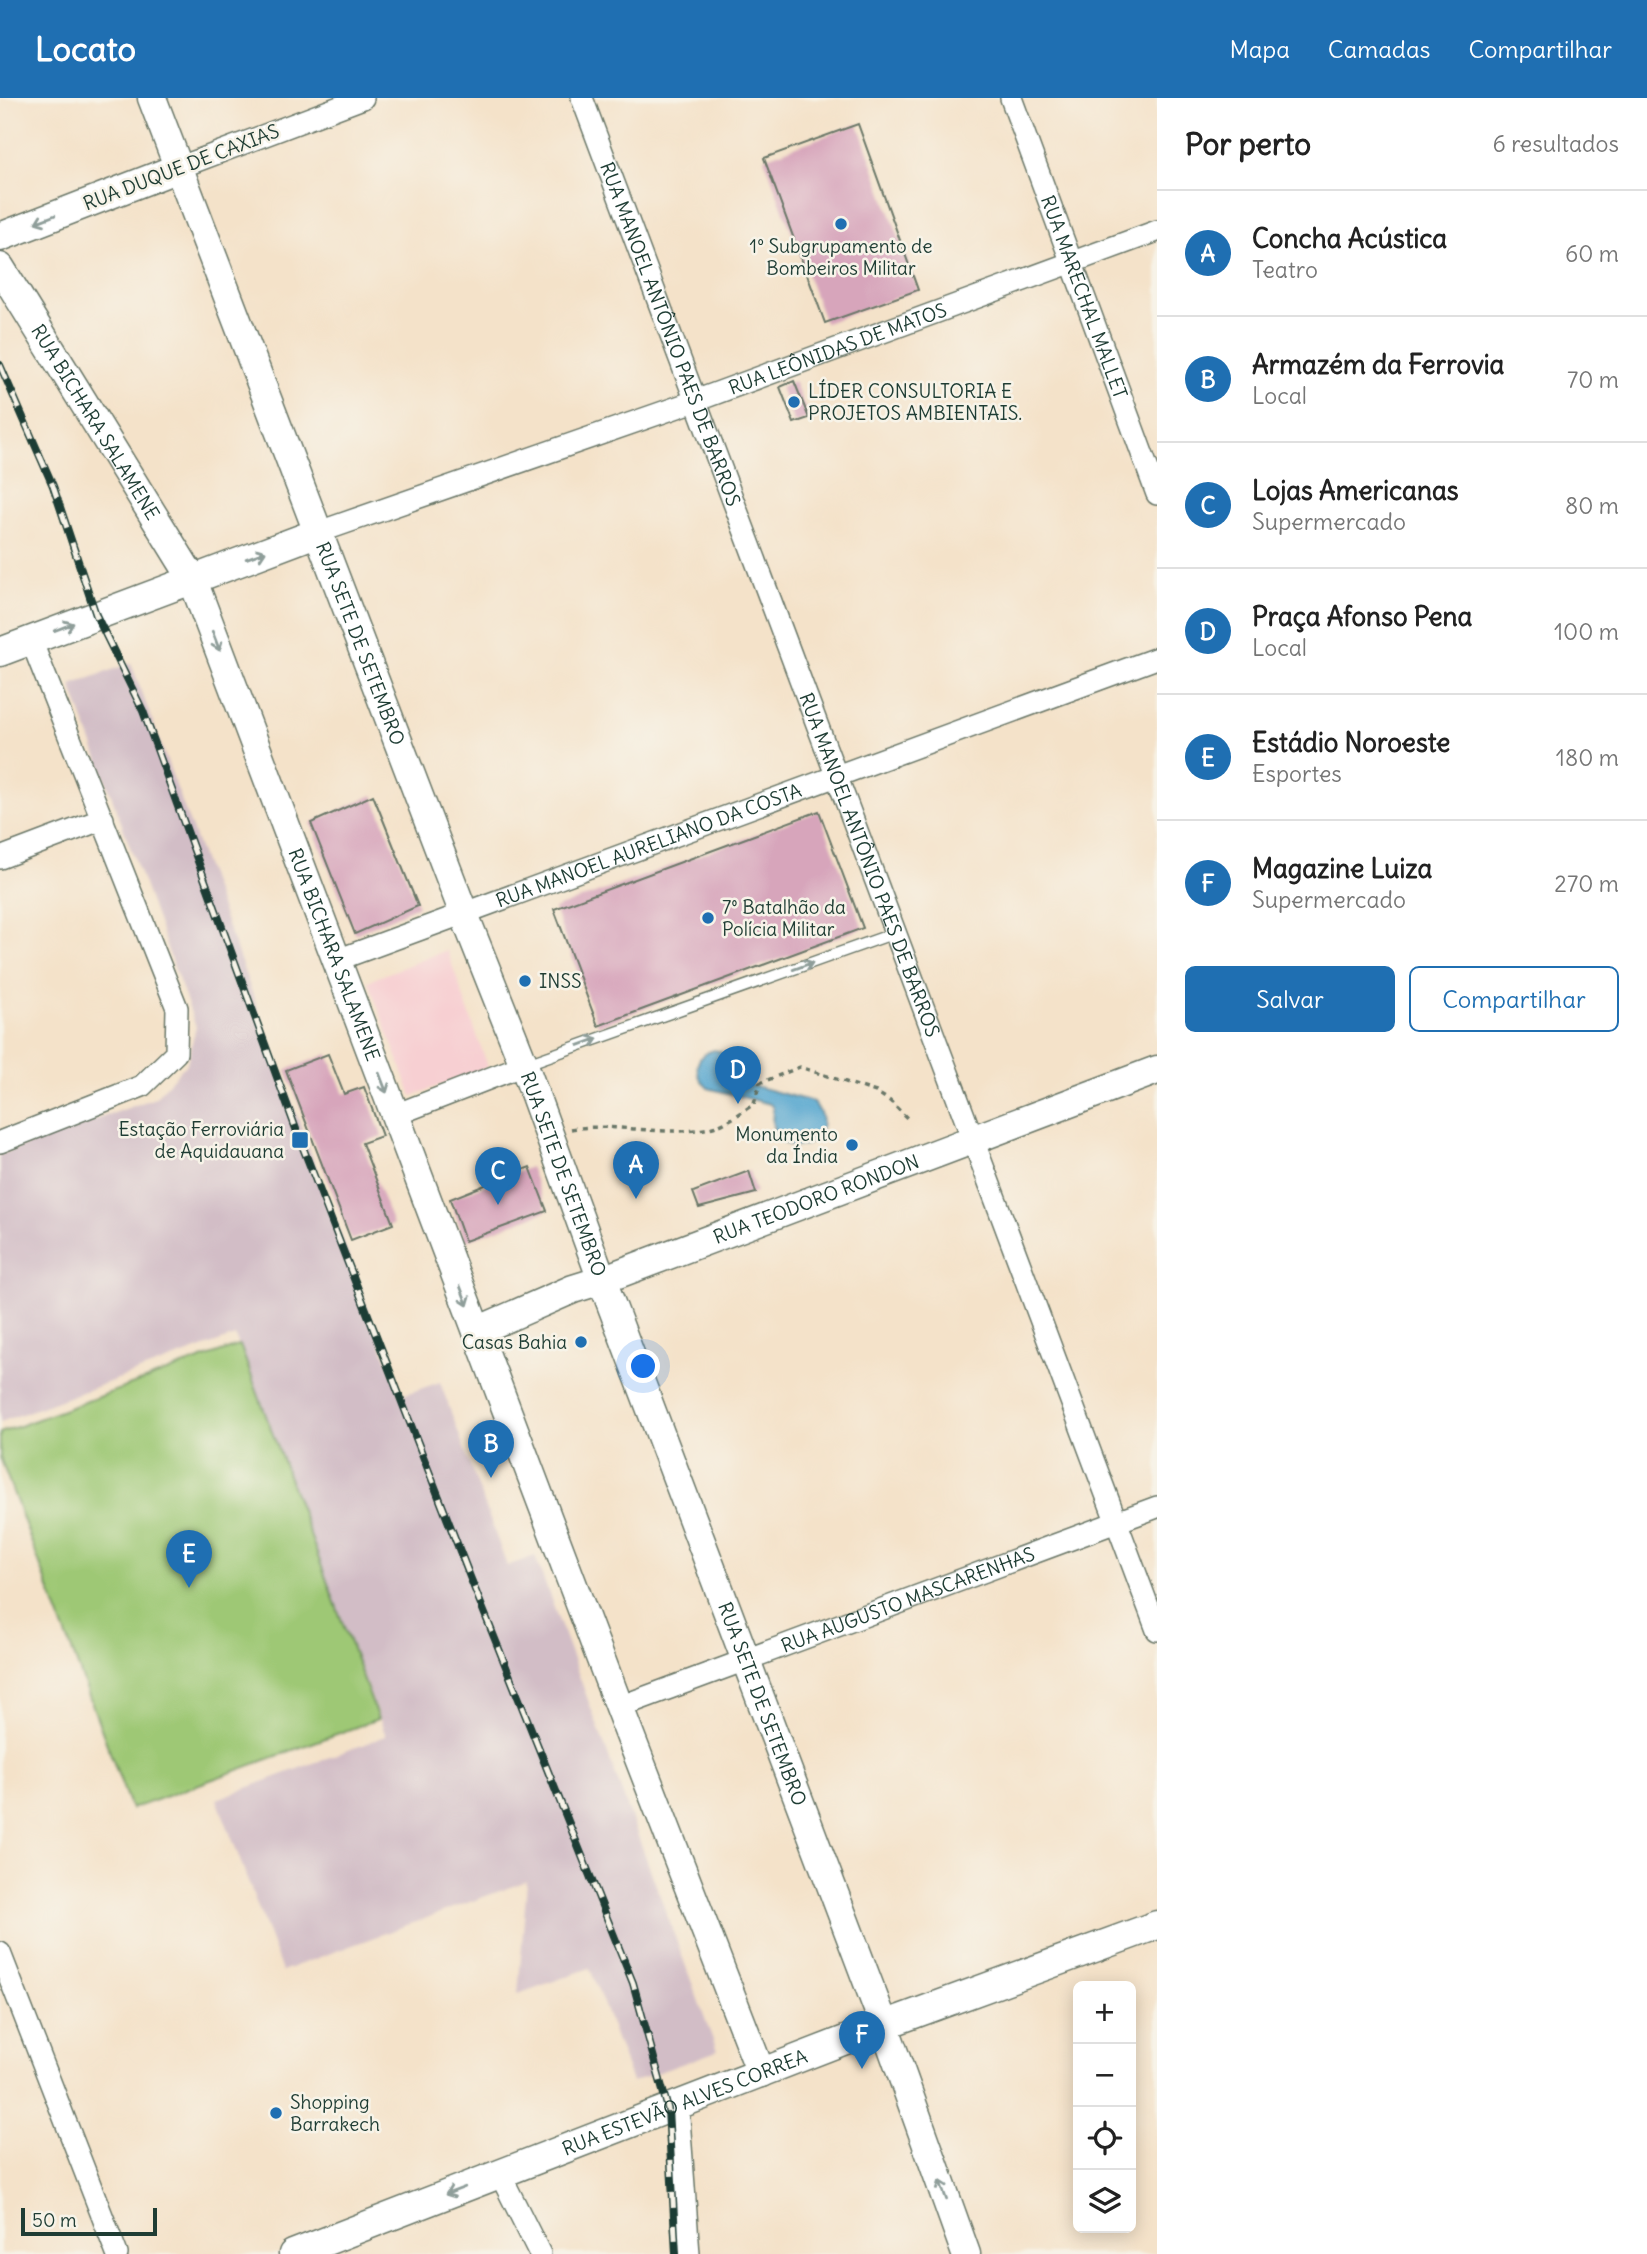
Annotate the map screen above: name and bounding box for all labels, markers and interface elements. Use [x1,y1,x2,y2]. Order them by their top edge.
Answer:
text: Locato [35,28,136,70]
text: Mapa [1229,34,1290,64]
text: Camadas [1328,34,1431,64]
text: Compartilhar [1469,34,1612,64]
street label: RUA DUQUE DE CAXIAS [80,119,282,215]
text: Por perto [1185,125,1311,163]
text: 6 resultados [1492,129,1619,158]
street label: RUA MANOEL ANTÔNIO PAES DE BARROS [595,159,746,509]
street label: RUA MARECHAL MALLET [1036,192,1133,402]
one-way arrow [35,214,57,227]
marker: 1º Subgrupamento de Bombeiros Militar [833,216,849,232]
text: Concha Acústica [1252,222,1447,255]
place label: 1º Subgrupamento de Bombeiros Militar [750,234,932,280]
text: A [1201,239,1215,268]
text: 60 m [1565,239,1619,268]
text: Teatro [1252,255,1318,284]
street label: RUA LEÔNIDAS DE MATOS [725,297,950,400]
street label: RUA BICHARA SALAMENE [26,320,165,524]
text: Armazém da Ferrovia [1252,348,1504,381]
text: B [1200,365,1216,394]
text: 70 m [1567,365,1619,394]
place label: LÍDER CONSULTORIA E PROJETOS AMBIENTAIS. [808,379,1022,425]
text: Local [1252,381,1307,410]
marker: LÍDER CONSULTORIA E PROJETOS AMBIENTAIS. [786,394,802,410]
text: Lojas Americanas [1252,474,1459,507]
text: C [1200,491,1216,520]
text: 80 m [1565,491,1619,520]
text: Supermercado [1252,507,1406,536]
street label: RUA SETE DE SETEMBRO [311,538,410,749]
one-way arrow [244,547,266,560]
text: Praça Afonso Pena [1252,600,1472,633]
text: D [1200,617,1216,646]
text: 100 m [1554,617,1619,646]
one-way arrow [52,620,74,633]
one-way arrow [211,630,224,652]
text: Local [1252,633,1307,662]
street label: RUA MANOEL ANTÔNIO PAES DE BARROS [794,689,945,1040]
text: Estádio Noroeste [1252,726,1450,759]
text: E [1201,743,1215,772]
text: 180 m [1556,743,1619,772]
text: Esportes [1252,759,1342,788]
street label: RUA MANOEL AURELIANO DA COSTA [492,778,805,913]
street label: RUA BICHARA SALAMENE [283,845,385,1064]
text: Magazine Luiza [1252,852,1432,885]
text: F [1201,869,1215,898]
text: 270 m [1554,869,1619,898]
text: Supermercado [1252,885,1406,914]
place label: 7° Batalhão da Polícia Militar [722,895,846,941]
marker: 7° Batalhão da Polícia Militar [700,910,716,926]
one-way arrow [791,959,813,971]
button: Salvar [1185,966,1395,1032]
button: Compartilhar [1409,966,1619,1032]
place label: INSS [539,969,582,993]
marker: INSS [517,973,533,989]
one-way arrow [577,1035,599,1048]
pin: D [715,1046,761,1104]
street label: RUA SETE DE SETEMBRO [515,1068,612,1280]
one-way arrow [378,1072,391,1094]
place label: Estação Ferroviária de Aquidauana [118,1117,284,1163]
place label: Monumento da Índia [735,1122,838,1168]
marker: Estação Ferroviária de Aquidauana [290,1130,310,1150]
marker: Monumento da Índia [844,1137,860,1153]
pin: A [613,1141,659,1199]
pin: C [475,1147,521,1205]
street label: RUA TEODORO RONDON [710,1149,922,1249]
one-way arrow [459,1285,471,1307]
place label: Casas Bahia [462,1330,567,1354]
marker: Casas Bahia [573,1334,589,1350]
your location [626,1349,660,1383]
pin: B [468,1420,514,1478]
pin: E [166,1530,212,1588]
street label: RUA AUGUSTO MASCARENHAS [778,1542,1038,1658]
street label: RUA SETE DE SETEMBRO [713,1599,812,1809]
map controls [1073,1981,1136,2233]
button: + [1073,1981,1136,2044]
pin: F [839,2011,885,2069]
street label: RUA ESTEVÃO ALVES CORREA [559,2044,811,2161]
button: − [1073,2044,1136,2107]
place label: Shopping Barrakech [290,2090,380,2136]
marker: Shopping Barrakech [268,2105,284,2121]
button: locate [1073,2107,1136,2170]
button: layers [1073,2170,1136,2233]
one-way arrow [936,2179,948,2201]
one-way arrow [444,2186,466,2199]
scale bar [21,2205,158,2237]
text: 50 m [32,2208,77,2232]

